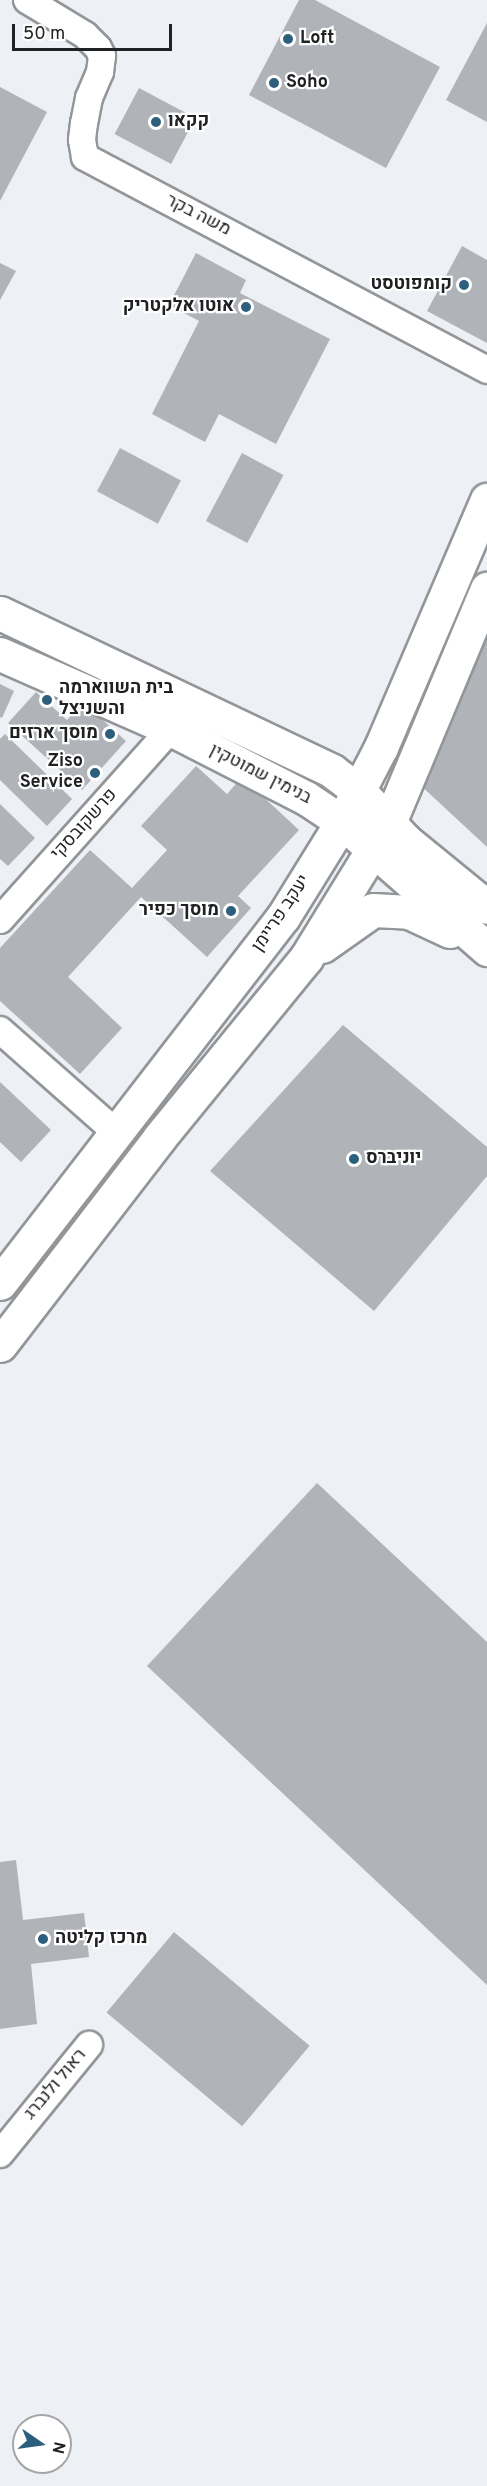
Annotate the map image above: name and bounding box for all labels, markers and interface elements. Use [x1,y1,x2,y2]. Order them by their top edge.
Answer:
scale bar [15,12,176,50]
text: 50 m [23,23,65,46]
place label: Loft [300,28,334,50]
marker: Loft [281,32,295,46]
place label: Soho [286,72,328,94]
marker: Soho [267,76,281,90]
place label: קקאו [168,111,209,133]
marker: קקאו [149,115,163,129]
street label: משה בקר [162,190,234,242]
place label: קומפוטסט [370,274,452,296]
marker: קומפוטסט [457,278,471,292]
place label: אוטו אלקטריק [123,296,234,318]
marker: אוטו אלקטריק [239,300,253,314]
place label: בית השווארמה והשניצל [59,679,173,722]
marker: בית השווארמה והשניצל [40,693,54,707]
place label: מוסך ארזים [9,723,98,745]
marker: מוסך ארזים [103,727,117,741]
street label: בנימין שמוטקין [205,740,315,810]
place label: Ziso Service [20,752,83,795]
marker: Ziso Service [88,766,102,780]
street label: פרשקובסקי [47,785,123,865]
street label: יעקב פריימן [248,871,316,957]
place label: מוסך כפיר [139,900,219,922]
marker: מוסך כפיר [224,904,238,918]
place label: יוניברס [366,1148,421,1170]
marker: יוניברס [347,1152,361,1166]
place label: מרכז קליטה [55,1928,147,1950]
marker: מרכז קליטה [36,1932,50,1946]
street label: ראול ולנברג [20,2045,92,2125]
north arrow [12,2414,72,2474]
text: N [47,2440,69,2455]

